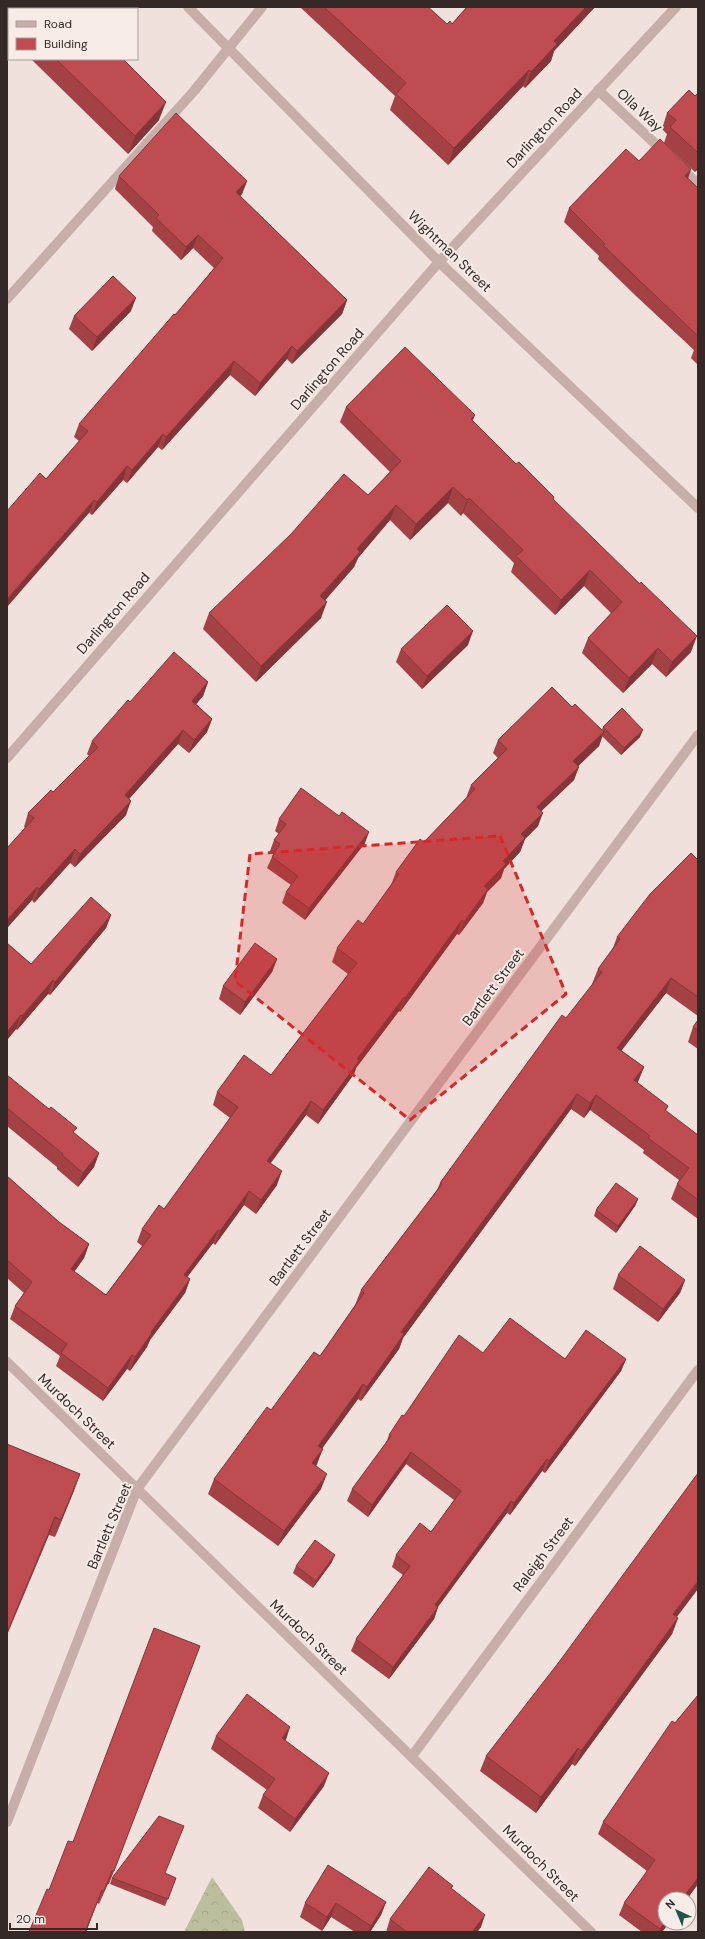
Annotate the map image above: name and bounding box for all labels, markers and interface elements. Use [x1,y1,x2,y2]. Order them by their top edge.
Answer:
legend [8,8,138,60]
text: Road [44,16,72,32]
text: Building [44,36,88,52]
street label: Darlington Road [502,84,586,172]
street label: Olla Way [613,84,667,136]
street label: Wightman Street [404,206,496,296]
street label: Darlington Road [287,324,367,414]
street label: Darlington Road [73,568,153,658]
street label: Bartlett Street [458,945,528,1029]
street label: Bartlett Street [265,1205,335,1289]
street label: Murdoch Street [34,1369,120,1453]
street label: Bartlett Street [83,1480,135,1572]
street label: Raleigh Street [509,1513,577,1595]
street label: Murdoch Street [266,1595,352,1679]
street label: Murdoch Street [499,1821,583,1905]
north arrow [657,1891,697,1931]
text: N [662,1896,678,1912]
scale bar [10,1905,97,1931]
text: 20 m [16,1911,45,1927]

